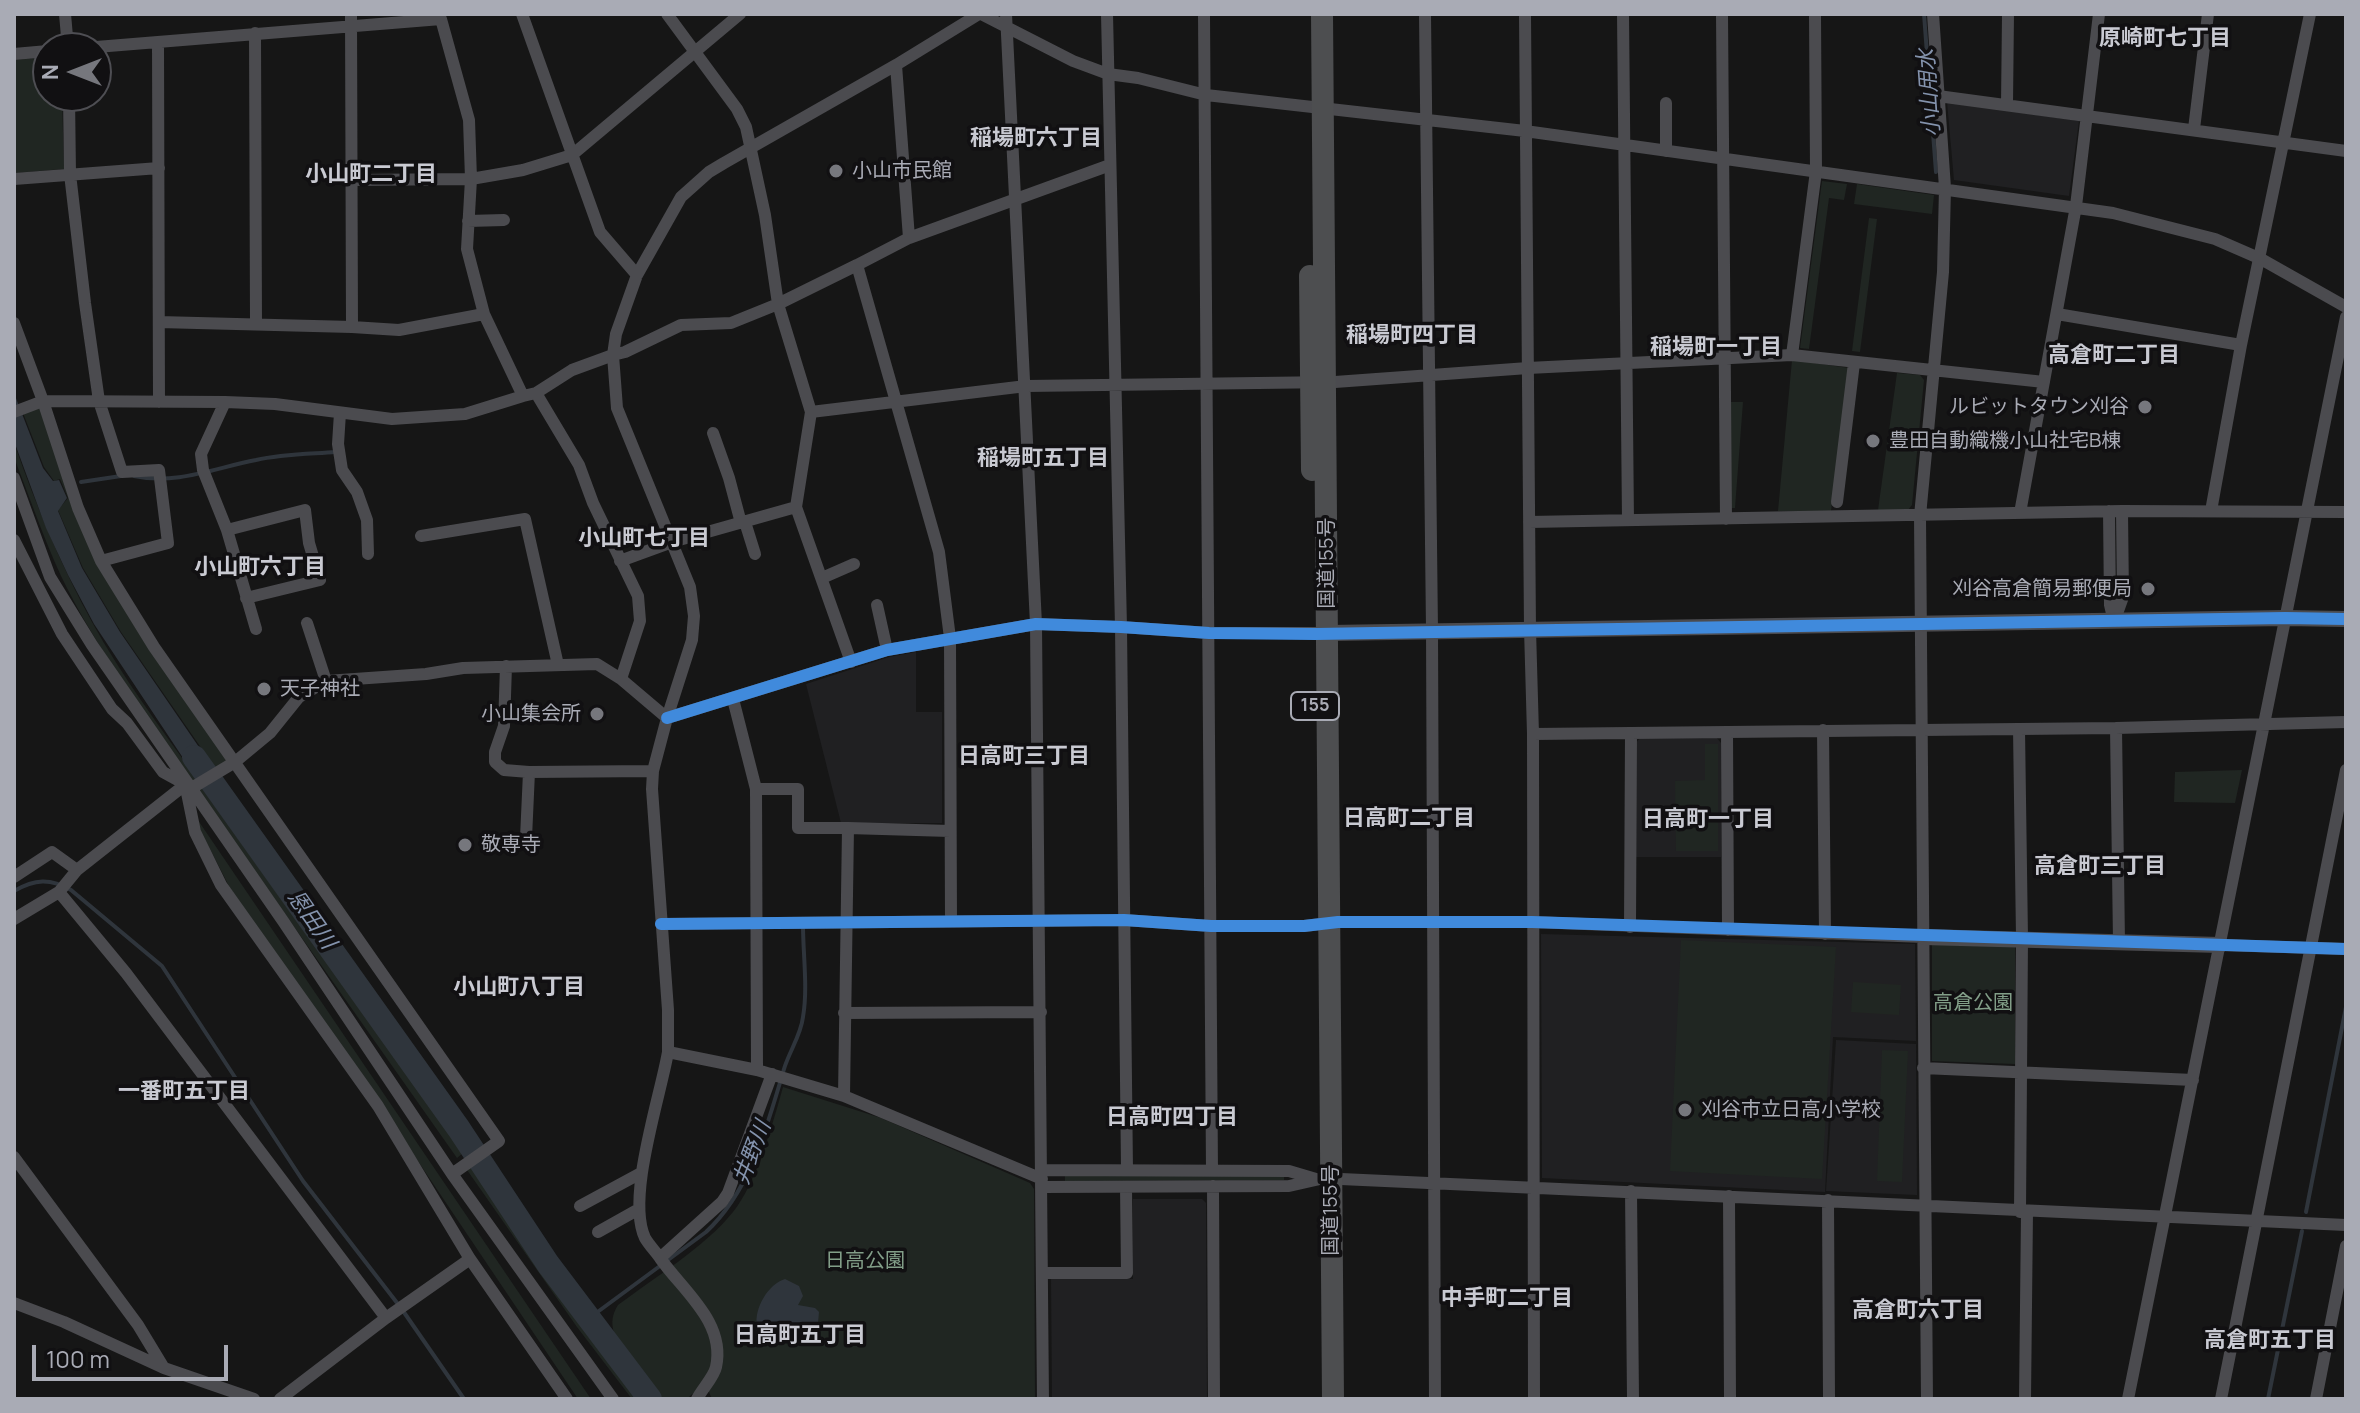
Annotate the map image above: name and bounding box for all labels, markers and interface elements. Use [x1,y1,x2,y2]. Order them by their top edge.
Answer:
district label: 原崎町七丁目 [2099,26,2231,52]
north arrow [32,32,112,112]
water label: 小山用水 [1914,48,1946,138]
text: N [35,64,65,80]
district label: 稲場町六丁目 [970,126,1102,152]
place label: 小山市民館 [852,159,952,183]
district label: 小山町二丁目 [305,162,437,188]
marker: 小山市民館 [827,162,845,180]
district label: 稲場町四丁目 [1346,323,1478,349]
district label: 稲場町一丁目 [1650,335,1782,361]
district label: 高倉町二丁目 [2048,343,2180,369]
place label: ルビットタウン刈谷 [1949,395,2129,419]
marker: ルビットタウン刈谷 [2136,398,2154,416]
place label: 豊田自動織機小山社宅B棟 [1889,429,2121,453]
marker: 豊田自動織機小山社宅B棟 [1864,432,1882,450]
district label: 稲場町五丁目 [977,446,1109,472]
street label: 国道155号 [1315,518,1339,608]
district label: 小山町七丁目 [578,526,710,552]
district label: 小山町六丁目 [194,555,326,581]
place label: 刈谷高倉簡易郵便局 [1952,577,2132,601]
marker: 刈谷高倉簡易郵便局 [2139,580,2157,598]
place label: 天子神社 [280,677,360,701]
marker: 天子神社 [255,680,273,698]
road number: 155 [1291,692,1339,720]
place label: 小山集会所 [481,702,581,726]
marker: 小山集会所 [588,705,606,723]
district label: 日高町三丁目 [958,744,1090,770]
district label: 日高町二丁目 [1343,806,1475,832]
district label: 日高町一丁目 [1642,807,1774,833]
place label: 敬専寺 [481,833,541,857]
marker: 敬専寺 [456,836,474,854]
district label: 高倉町三丁目 [2034,854,2166,880]
water label: 恩田川 [281,885,341,955]
district label: 小山町八丁目 [453,975,585,1001]
park label: 高倉公園 [1933,991,2013,1015]
district label: 一番町五丁目 [118,1079,250,1105]
place label: 刈谷市立日高小学校 [1701,1098,1881,1122]
marker: 刈谷市立日高小学校 [1676,1101,1694,1119]
district label: 日高町四丁目 [1106,1105,1238,1131]
water label: 井野川 [729,1117,777,1189]
street label: 国道155号 [1319,1165,1343,1255]
park label: 日高公園 [825,1249,905,1273]
district label: 中手町二丁目 [1441,1286,1573,1312]
district label: 高倉町六丁目 [1852,1298,1984,1324]
district label: 日高町五丁目 [734,1323,866,1349]
district label: 高倉町五丁目 [2204,1328,2336,1354]
scale bar [36,1329,232,1379]
text: 100 m [46,1342,110,1375]

